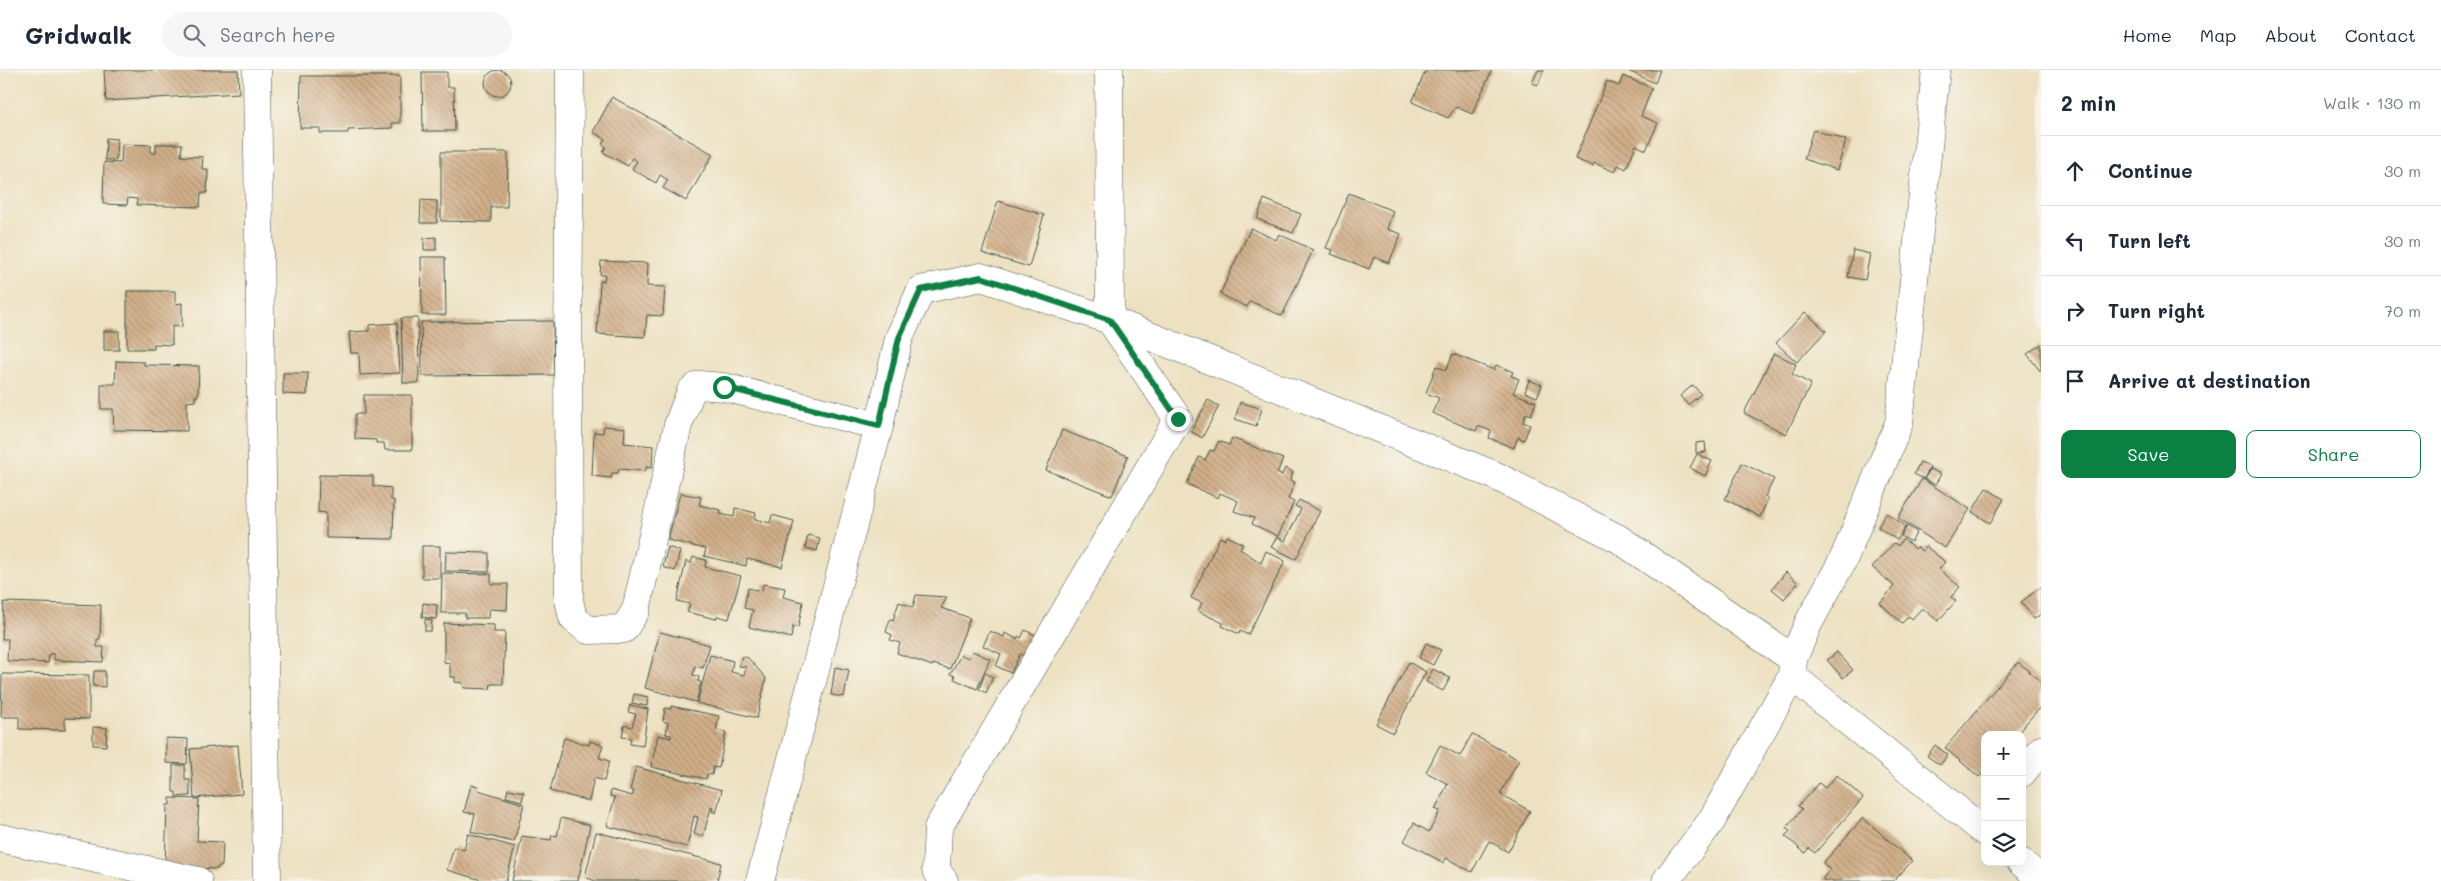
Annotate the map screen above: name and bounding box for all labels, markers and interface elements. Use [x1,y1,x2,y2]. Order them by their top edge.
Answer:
search box [162,12,512,57]
text: Gridwalk [25,19,132,50]
icon: search [180,21,208,49]
text: Search here [220,22,336,47]
text: Home [2123,23,2172,47]
text: Map [2200,23,2236,47]
text: About [2264,23,2317,47]
text: Contact [2345,23,2416,47]
text: 2 min [2061,89,2116,116]
text: Walk · 130 m [2323,92,2421,113]
icon: ahead [2061,157,2089,185]
text: Continue [2108,158,2193,183]
text: 30 m [2384,160,2421,181]
icon: left [2061,227,2089,255]
text: Turn left [2108,228,2191,253]
text: 30 m [2384,230,2421,251]
icon: right [2061,297,2089,325]
text: Turn right [2108,298,2205,323]
text: 70 m [2384,300,2421,321]
icon: arrive [2061,367,2089,395]
text: Arrive at destination [2108,368,2311,393]
route start [713,376,736,399]
route end [1167,408,1190,431]
button: Save [2061,430,2236,478]
button: Share [2246,430,2421,478]
map controls [1981,731,2026,866]
button: + [1981,731,2026,776]
button: − [1981,776,2026,821]
button: layers [1981,821,2026,866]

